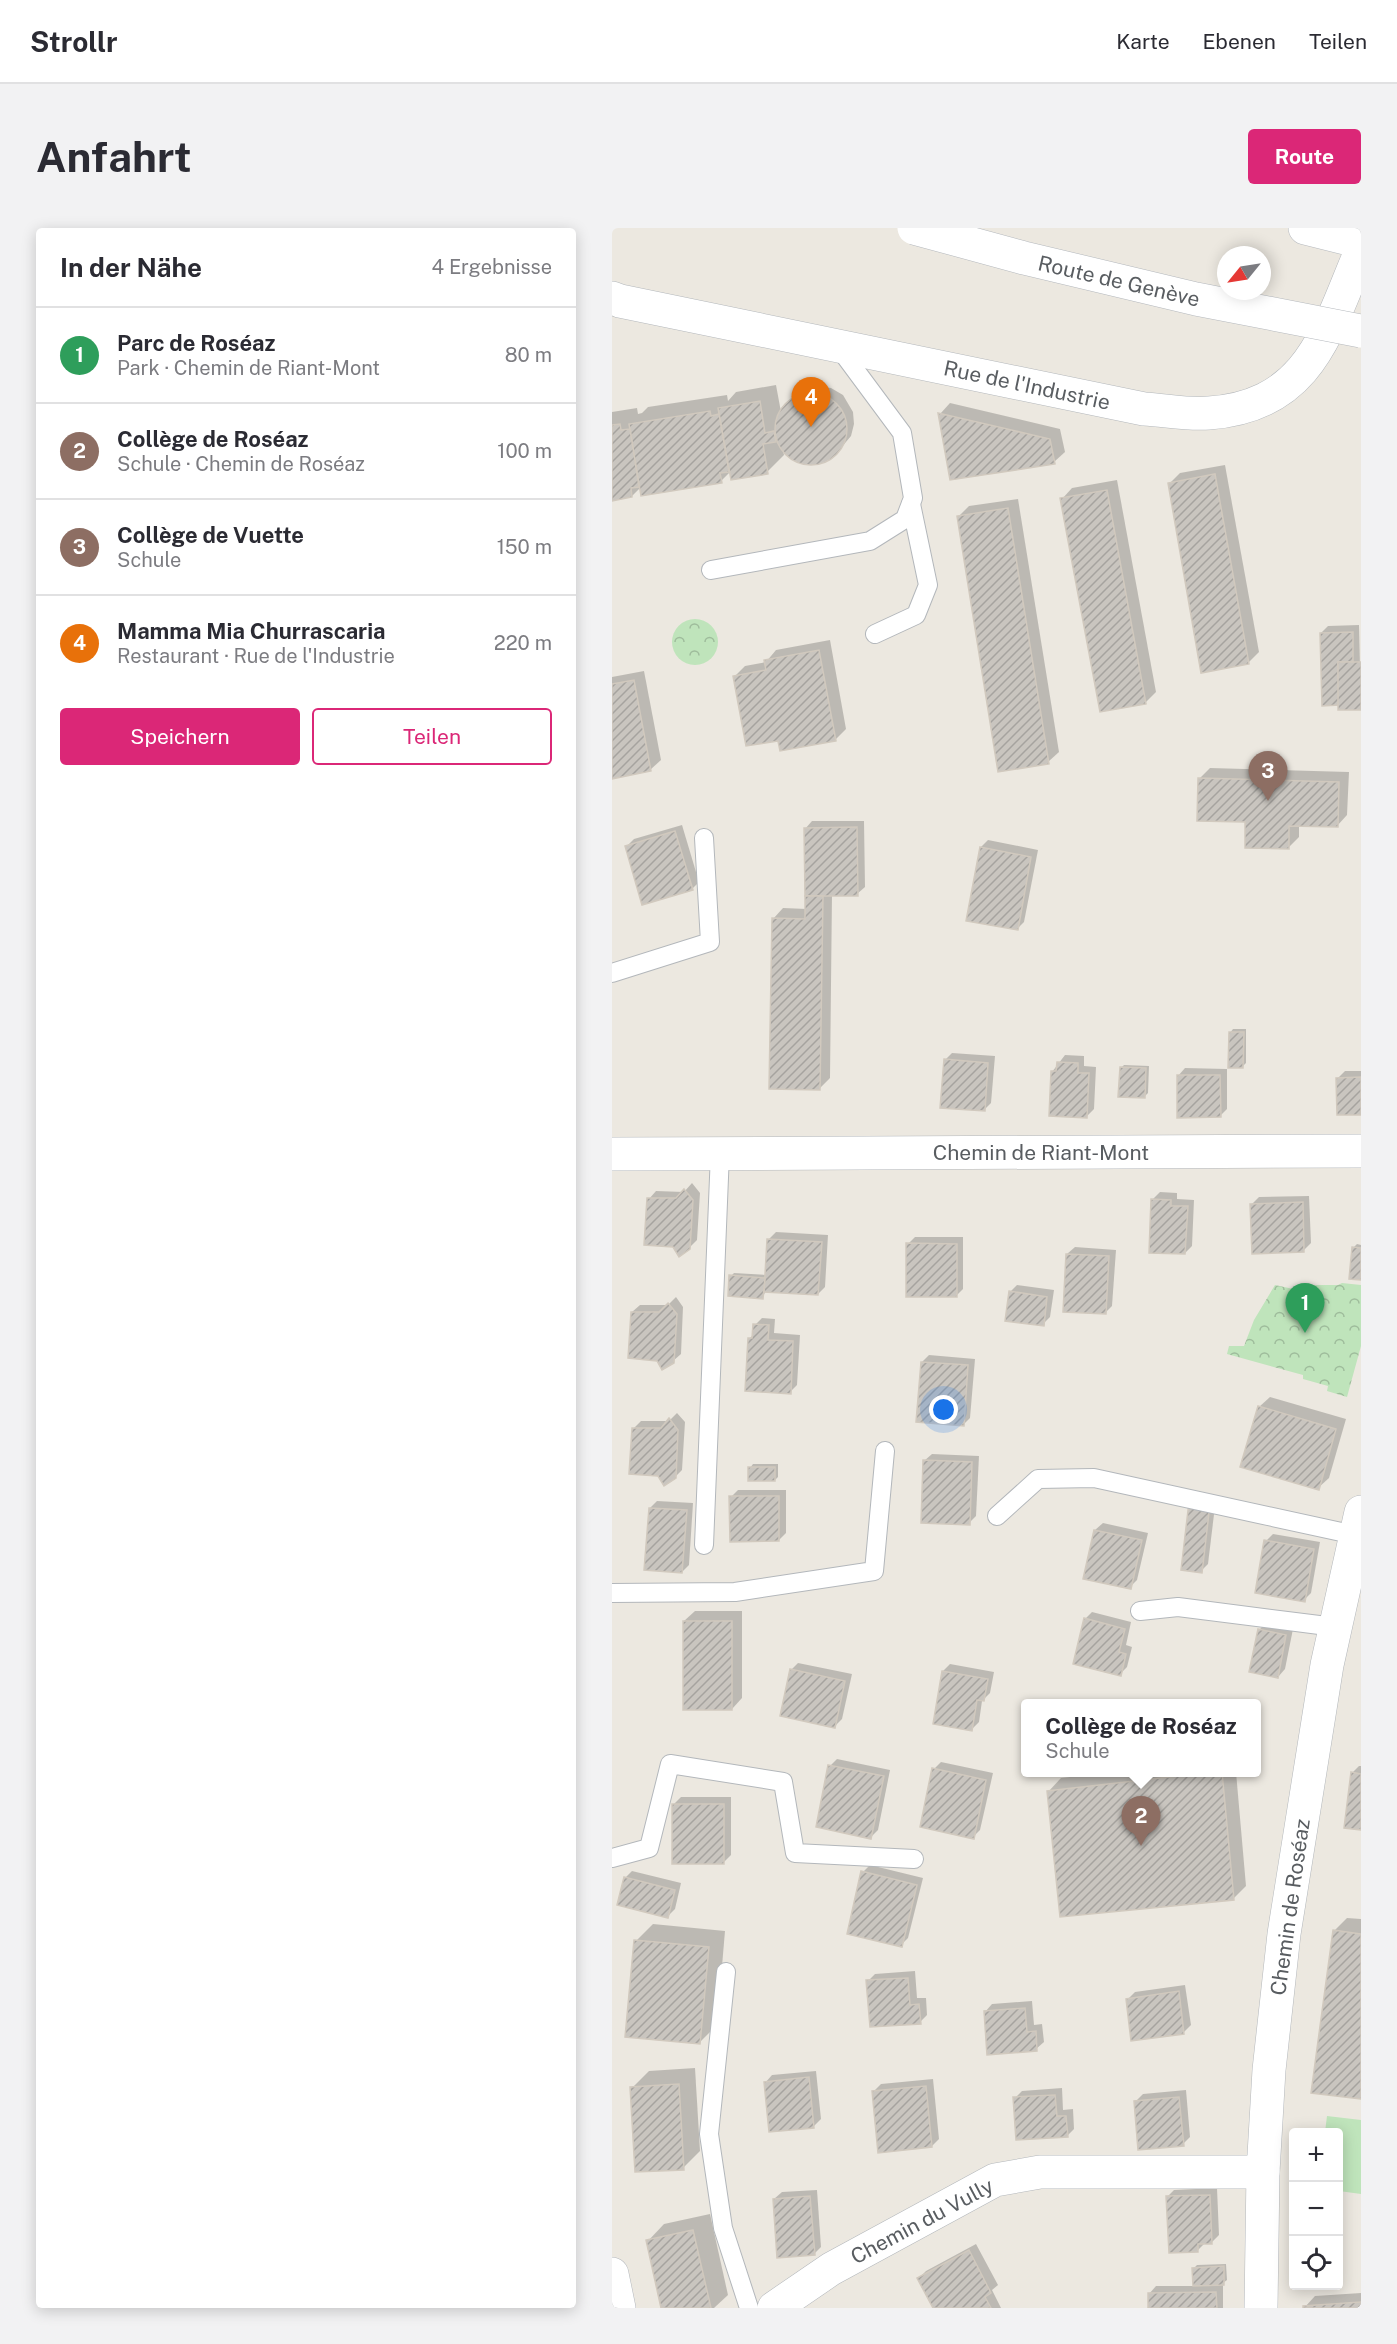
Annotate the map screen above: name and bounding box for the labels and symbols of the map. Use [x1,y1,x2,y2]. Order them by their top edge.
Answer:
north arrow [1217,246,1271,300]
street label: Route de Genève [1036,250,1202,312]
street label: Rue de l'Industrie [942,355,1112,415]
pin: 4 [792,378,830,427]
pin: 3 [1248,752,1288,801]
street label: Chemin de Riant-Mont [933,1140,1149,1165]
pin: 1 [1286,1284,1324,1333]
your location [929,1395,958,1424]
pin: 2 [1122,1796,1160,1846]
street label: Chemin de Roséaz [1265,1817,1315,1997]
street label: Chemin du Vully [846,2173,998,2269]

